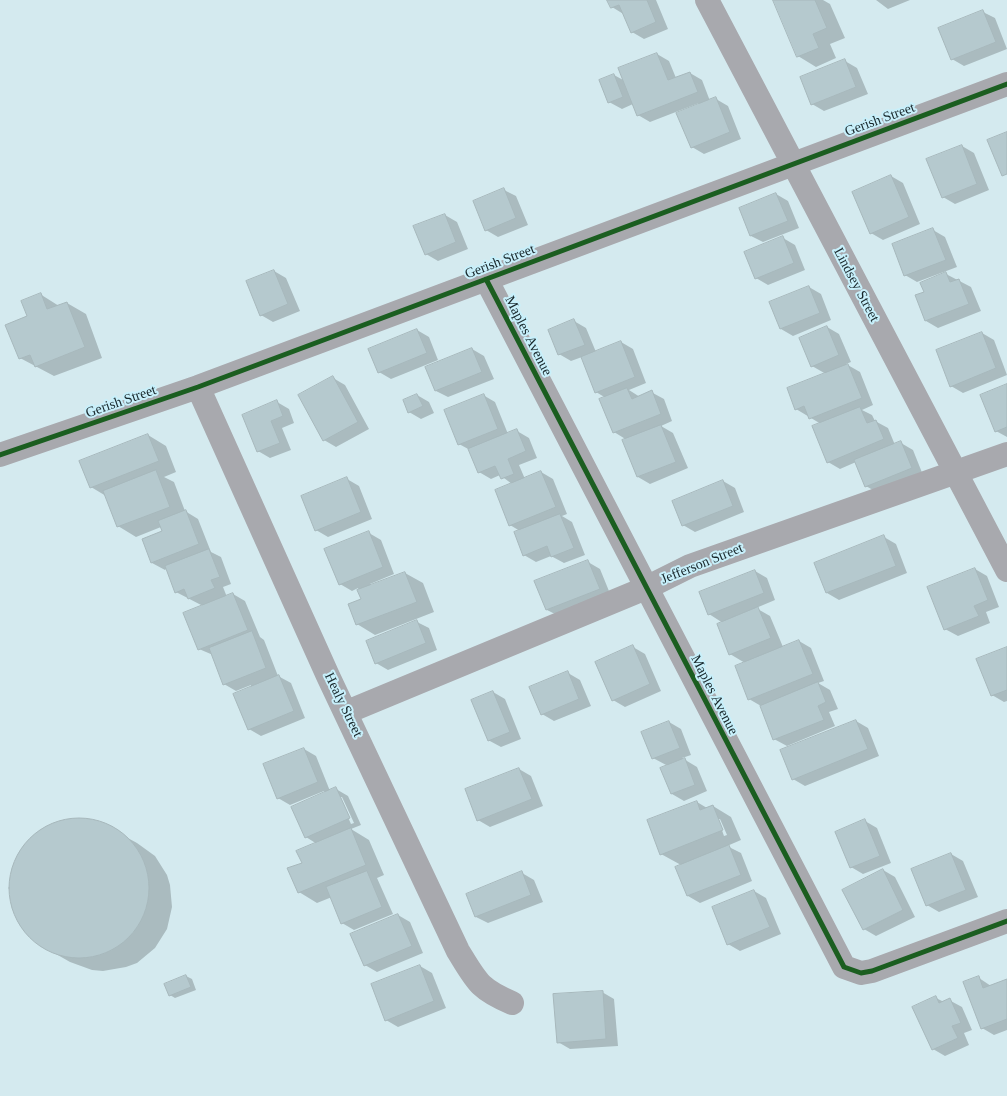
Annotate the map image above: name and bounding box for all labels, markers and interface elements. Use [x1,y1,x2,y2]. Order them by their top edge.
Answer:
street label: Gerish Street [843,100,917,140]
street label: Gerish Street [463,241,537,283]
street label: Lindsey Street [830,245,882,325]
street label: Maples Avenue [501,293,555,379]
street label: Gerish Street [84,382,158,422]
street label: Jefferson Street [658,540,746,588]
street label: Maples Avenue [687,652,741,738]
street label: Healy Street [320,670,366,740]

